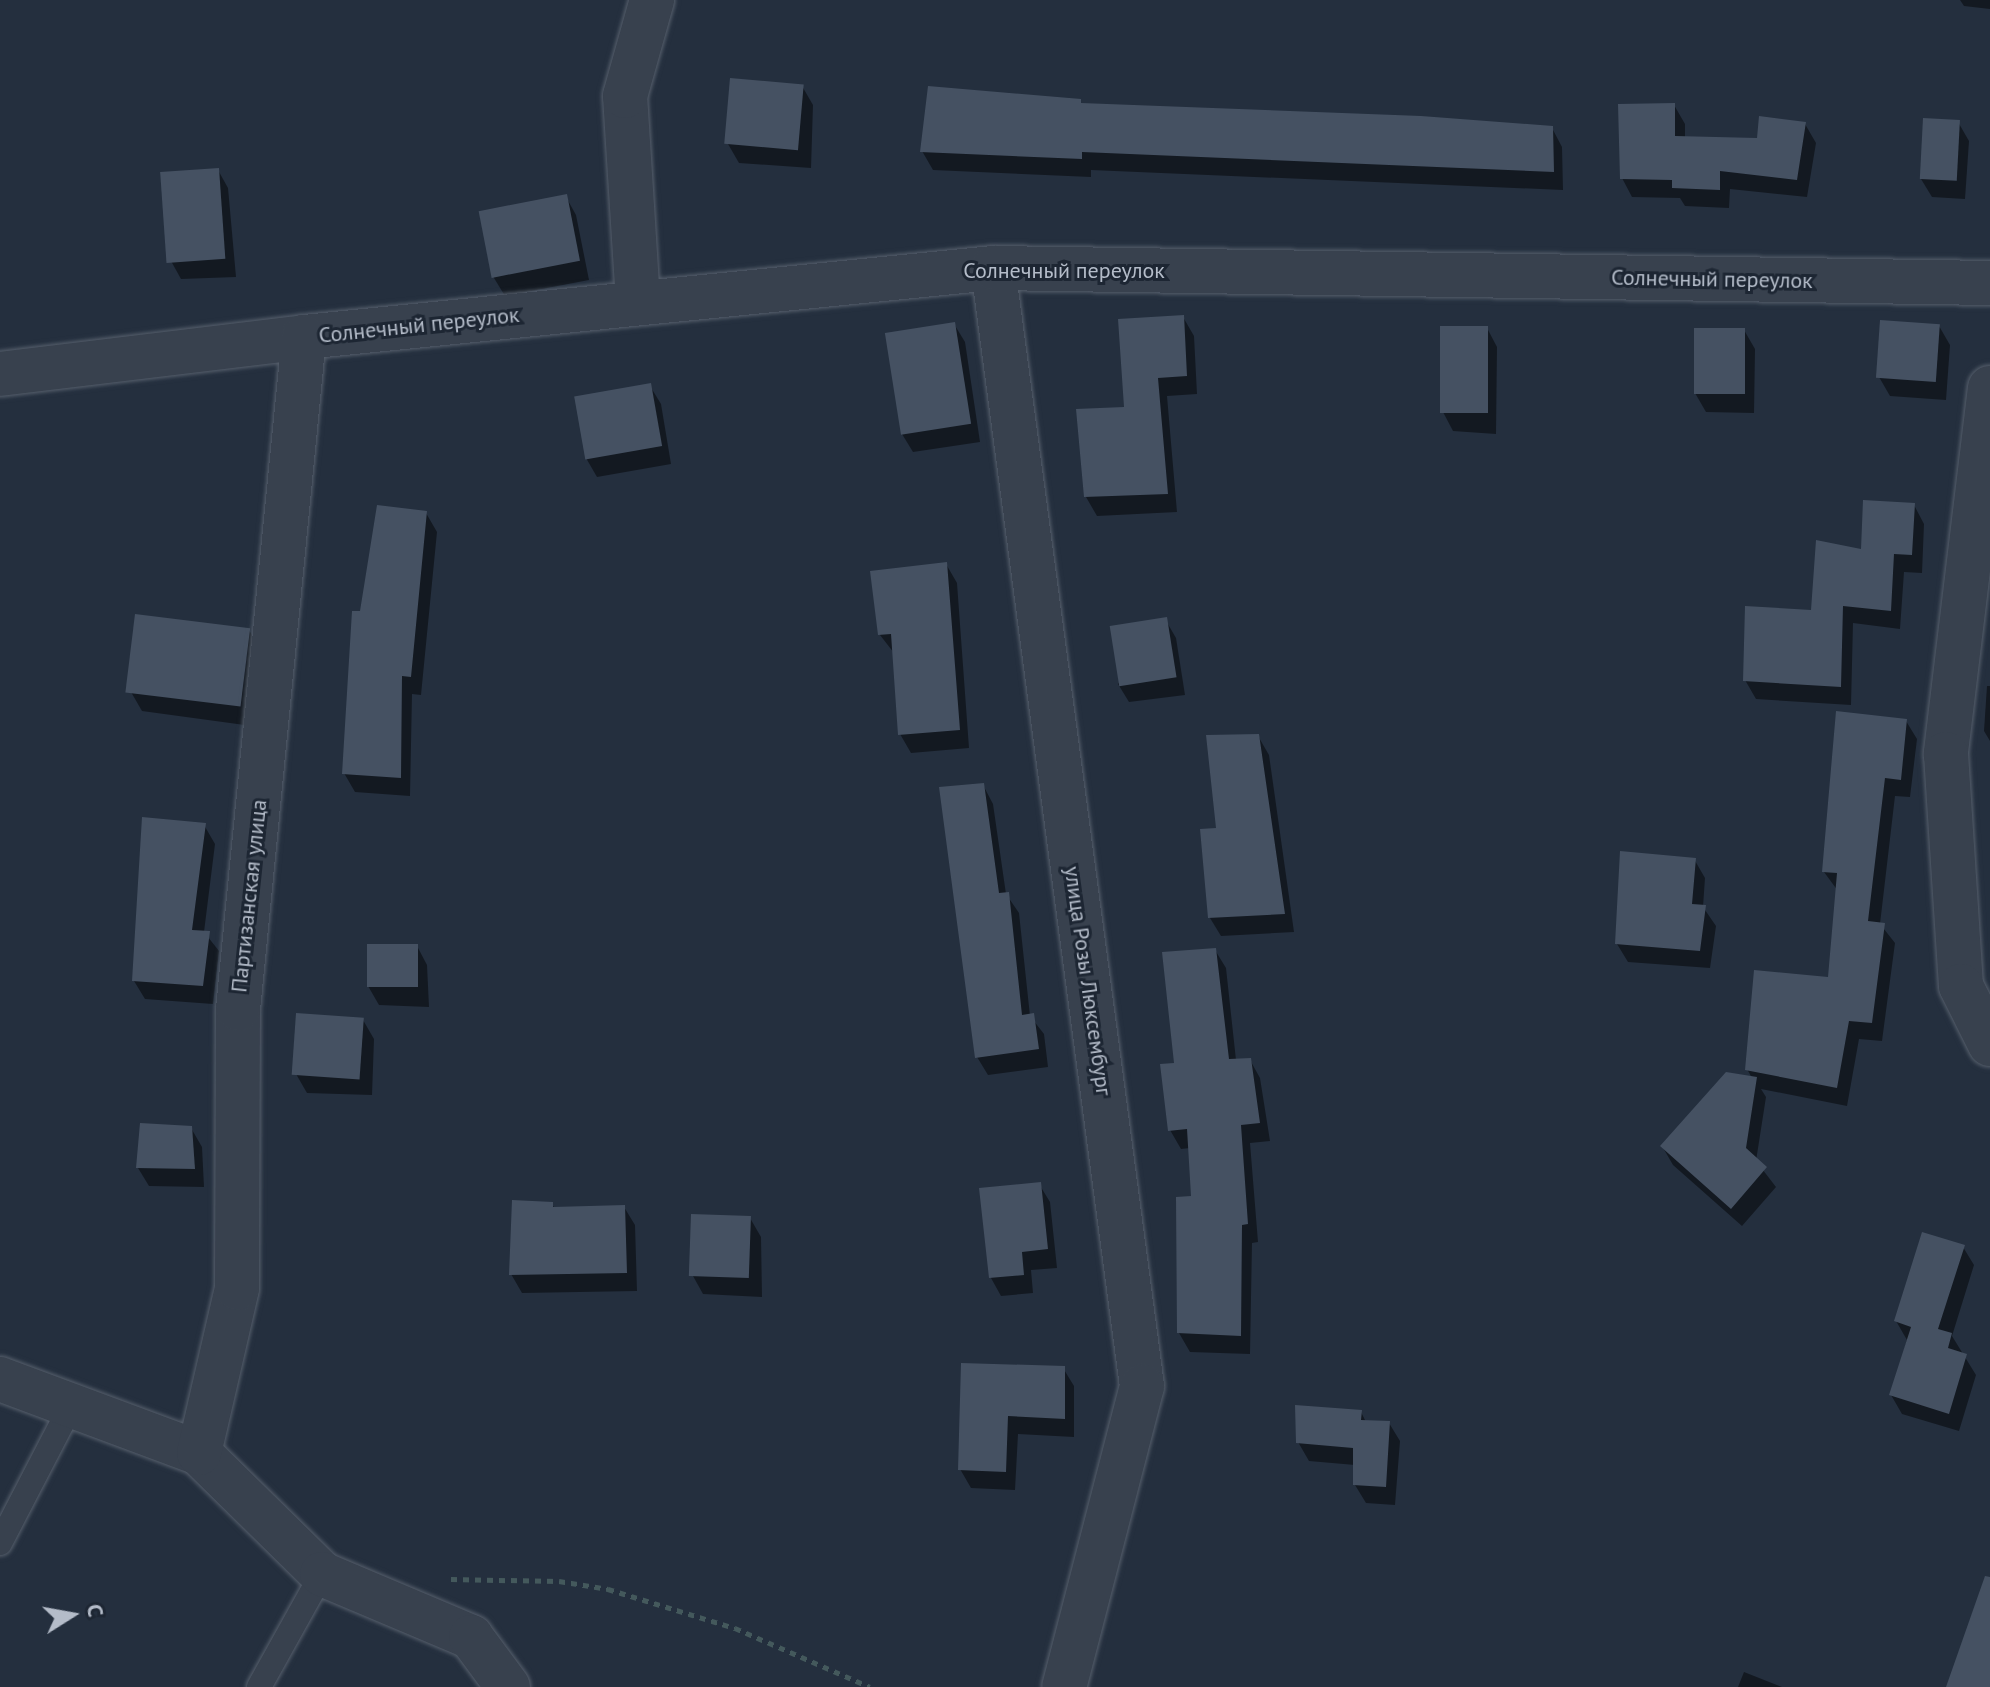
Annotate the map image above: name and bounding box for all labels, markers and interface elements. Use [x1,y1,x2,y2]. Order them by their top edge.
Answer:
street label: Солнечный переулок [963,258,1165,284]
street label: Солнечный переулок [1611,264,1813,294]
street label: Солнечный переулок [317,301,521,349]
street label: Партизанская улица [226,798,272,994]
street label: улица Розы Люксембург [1059,864,1117,1098]
north arrow [32,1575,112,1655]
text: С [81,1602,110,1619]

